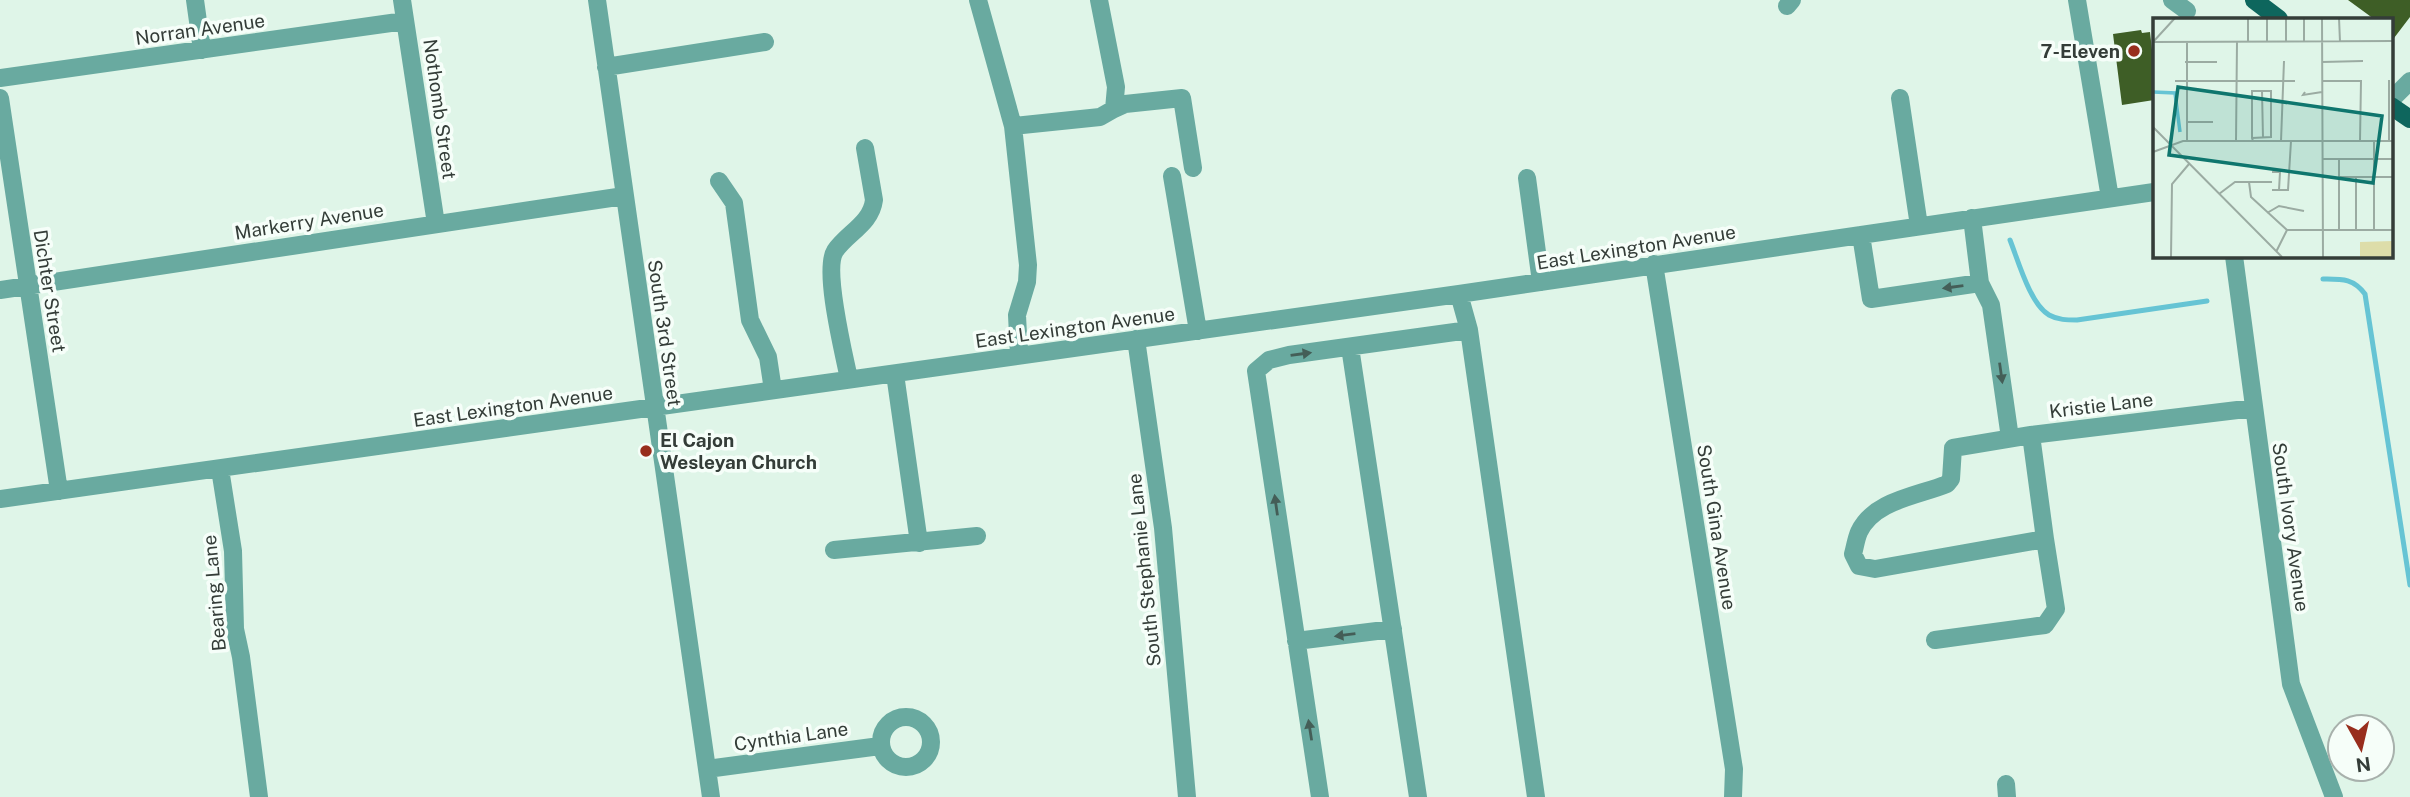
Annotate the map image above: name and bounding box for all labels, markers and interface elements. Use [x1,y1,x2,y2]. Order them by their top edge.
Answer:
street label: Norran Avenue [134,9,266,49]
inset map [2153,18,2392,257]
street label: Nothomb Street [419,37,461,181]
place label: 7-Eleven [2041,40,2120,62]
marker: 7-Eleven [2126,43,2142,59]
street label: Markerry Avenue [233,198,385,244]
street label: East Lexington Avenue [1535,220,1737,274]
street label: Dichter Street [29,228,71,354]
street label: South 3rd Street [644,258,686,408]
one-way arrow [1942,282,1964,293]
street label: East Lexington Avenue [974,302,1176,352]
one-way arrow [1290,348,1312,359]
one-way arrow [1995,362,2006,384]
street label: East Lexington Avenue [412,381,614,431]
street label: Kristie Lane [2048,388,2154,422]
place label: El Cajon Wesleyan Church [660,429,817,473]
street label: South Ivory Avenue [2268,441,2314,613]
marker: El Cajon Wesleyan Church [638,443,654,459]
street label: South Gina Avenue [1693,443,1741,611]
street label: South Stephanie Lane [1123,472,1165,668]
one-way arrow [1270,493,1281,515]
street label: Bearing Lane [198,534,230,652]
one-way arrow [1333,629,1355,640]
north arrow [2326,713,2396,783]
street label: Cynthia Lane [733,717,849,755]
one-way arrow [1304,718,1315,740]
text: N [2354,753,2372,777]

